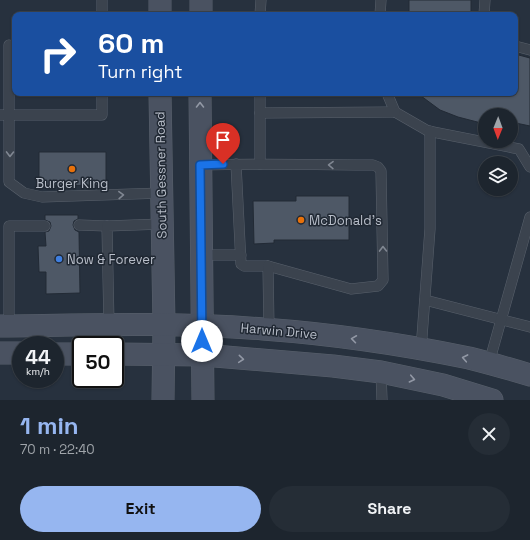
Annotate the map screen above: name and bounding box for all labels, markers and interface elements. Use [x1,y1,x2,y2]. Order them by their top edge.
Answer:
text: 60 m [98,25,164,61]
icon: right [32,28,84,80]
text: Turn right [98,60,182,83]
one-way arrow [196,102,204,108]
north arrow [478,108,518,148]
map controls [478,108,518,196]
street label: South Gessner Road [151,111,171,239]
pin [206,123,240,164]
icon: arrive [212,129,234,151]
one-way arrow [6,151,14,157]
button: layers [478,156,518,196]
one-way arrow [328,161,334,169]
marker: Burger King [67,164,77,174]
place label: Burger King [36,175,108,192]
one-way arrow [118,190,124,199]
place label: McDonald's [309,212,382,229]
marker: McDonald's [296,215,306,225]
one-way arrow [378,246,387,252]
place label: Now & Forever [67,251,155,268]
marker: Now & Forever [54,254,64,264]
street label: Harwin Drive [240,319,318,343]
position arrow [181,320,223,362]
one-way arrow [351,335,357,344]
speed limit sign: 50 [72,336,124,388]
text: 44 [25,344,51,370]
one-way arrow [238,354,244,363]
one-way arrow [462,354,468,362]
text: km/h [26,365,50,378]
one-way arrow [409,374,415,382]
text: 1 min [20,410,79,441]
button: close [468,413,510,455]
text: 70 m · 22:40 [20,441,95,458]
button: Exit [20,486,261,532]
button: Share [269,486,510,532]

